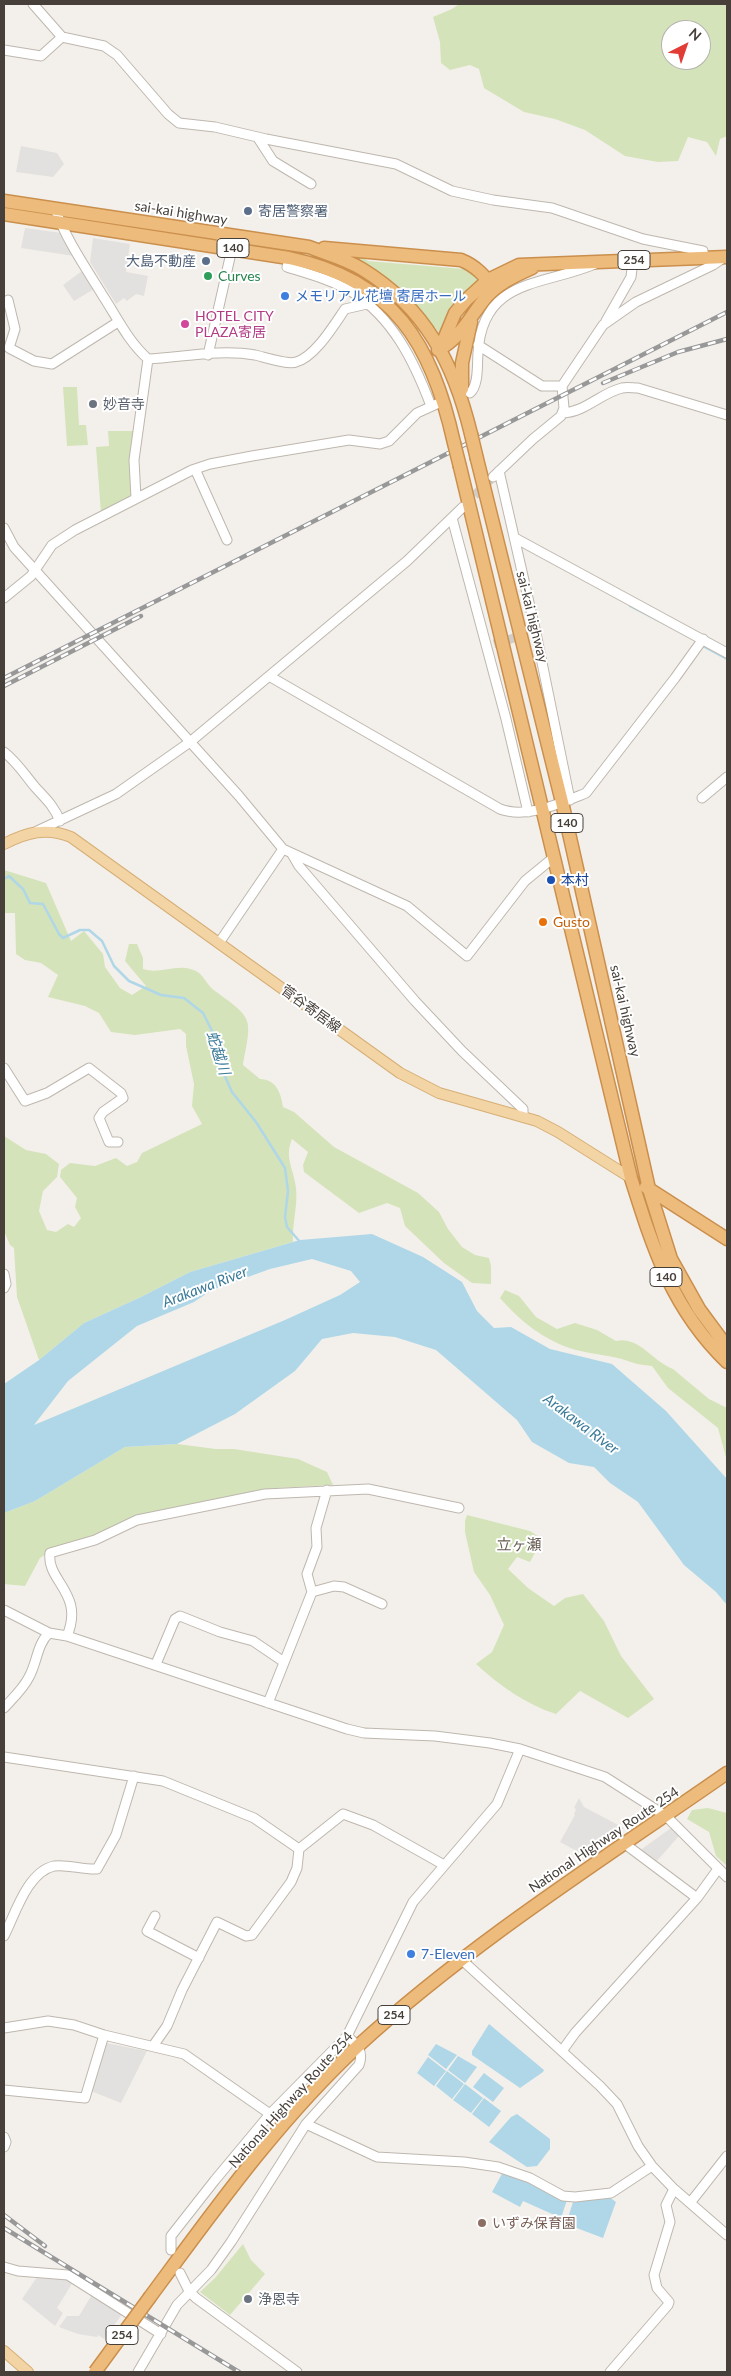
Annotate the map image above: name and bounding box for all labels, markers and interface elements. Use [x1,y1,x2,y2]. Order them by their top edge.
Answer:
north arrow [661,20,711,70]
text: N [686,24,705,44]
street label: sai-kai highway [133,197,229,229]
place label: 寄居警察署 [258,203,328,219]
marker: 寄居警察署 [242,205,254,217]
road number: 140 [217,238,249,258]
road number: 254 [618,250,650,270]
place label: 大島不動産 [126,253,196,269]
marker: 大島不動産 [200,255,212,267]
place label: Curves [218,268,261,284]
marker: Curves [202,270,214,282]
place label: メモリアル花壇 寄居ホール [295,288,467,304]
marker: メモリアル花壇 寄居ホール [279,290,291,302]
place label: HOTEL CITY PLAZA寄居 [195,308,274,341]
marker: HOTEL CITY PLAZA寄居 [179,318,191,330]
place label: 妙音寺 [103,396,145,412]
marker: 妙音寺 [87,398,99,410]
street label: sai-kai highway [513,569,551,665]
road number: 140 [551,814,583,832]
place label: 本村 [561,872,589,888]
marker: 本村 [545,874,557,886]
place label: Gusto [553,914,590,930]
marker: Gusto [537,916,549,928]
street label: sai-kai highway [606,963,644,1059]
street label: 菅谷寄居線 [278,982,344,1036]
water label: 蛇越川 [202,1029,234,1077]
water label: Arakawa River [160,1263,250,1311]
road number: 140 [650,1268,682,1286]
water label: Arakawa River [540,1390,622,1458]
district label: 立ヶ瀬 [497,1536,541,1554]
street label: National Highway Route 254 [526,1783,682,1897]
place label: 7-Eleven [421,1946,475,1962]
marker: 7-Eleven [405,1948,417,1960]
road number: 254 [378,2006,410,2024]
street label: National Highway Route 254 [225,2028,357,2172]
place label: いずみ保育園 [492,2215,576,2231]
marker: いずみ保育園 [476,2217,488,2229]
place label: 浄恩寺 [258,2291,300,2307]
marker: 浄恩寺 [242,2293,254,2305]
road number: 254 [106,2326,138,2344]

